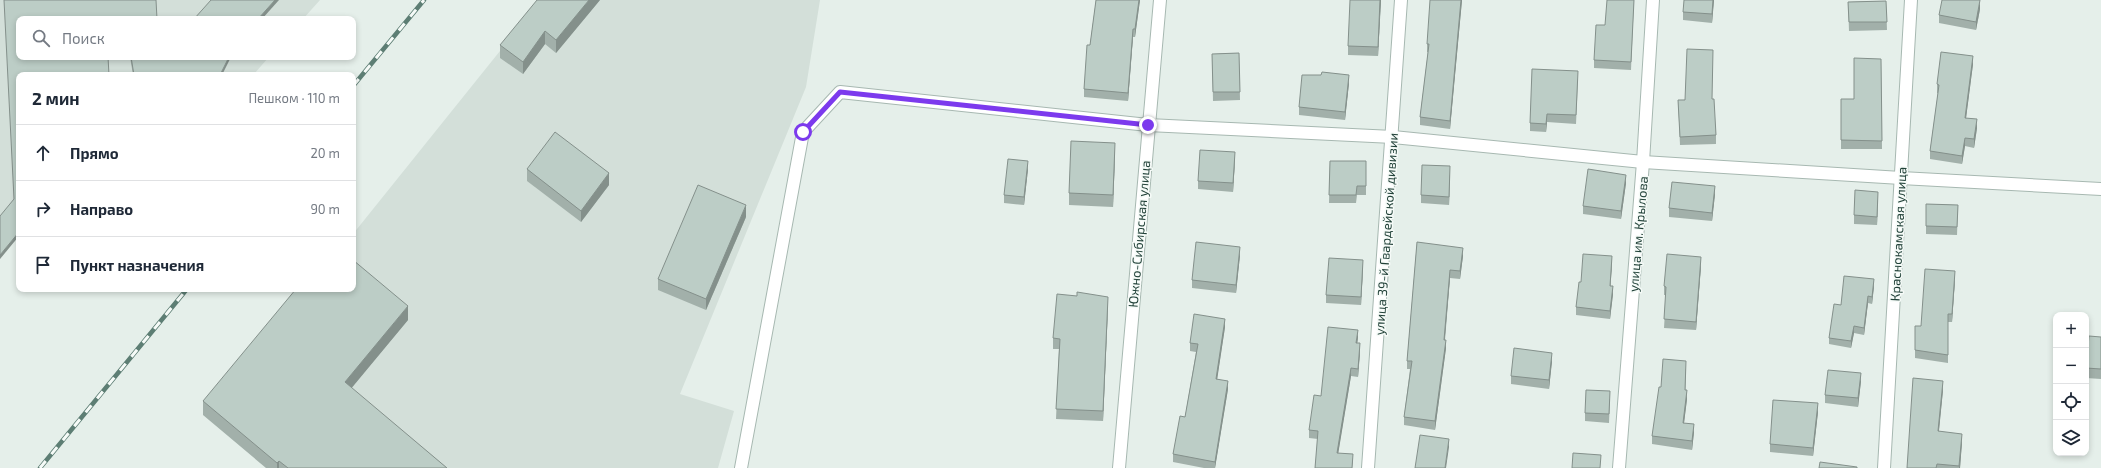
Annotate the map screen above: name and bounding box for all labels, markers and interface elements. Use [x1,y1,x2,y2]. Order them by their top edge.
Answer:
search box [16,16,356,60]
icon: search [30,27,52,49]
text: Поиск [62,29,105,47]
text: 2 мин [32,88,80,108]
text: Пешком · 110 m [248,90,340,106]
route end [1139,116,1157,134]
route start [794,123,812,141]
street label: улица 39-й Гвардейской дивизии [1371,132,1401,336]
icon: ahead [32,142,54,164]
text: Прямо [70,144,119,162]
text: 20 m [311,145,340,161]
street label: Южно-Сибирская улица [1125,160,1153,308]
street label: Краснокамская улица [1886,166,1910,302]
street label: улица им. Крылова [1625,175,1651,293]
icon: right [32,198,54,220]
text: Направо [70,200,133,218]
text: 90 m [310,201,340,217]
icon: arrive [32,254,54,276]
text: Пункт назначения [70,256,204,274]
map controls [2053,312,2089,456]
button: + [2053,312,2089,348]
button: − [2053,348,2089,384]
button: locate [2053,384,2089,420]
button: layers [2053,420,2089,456]

